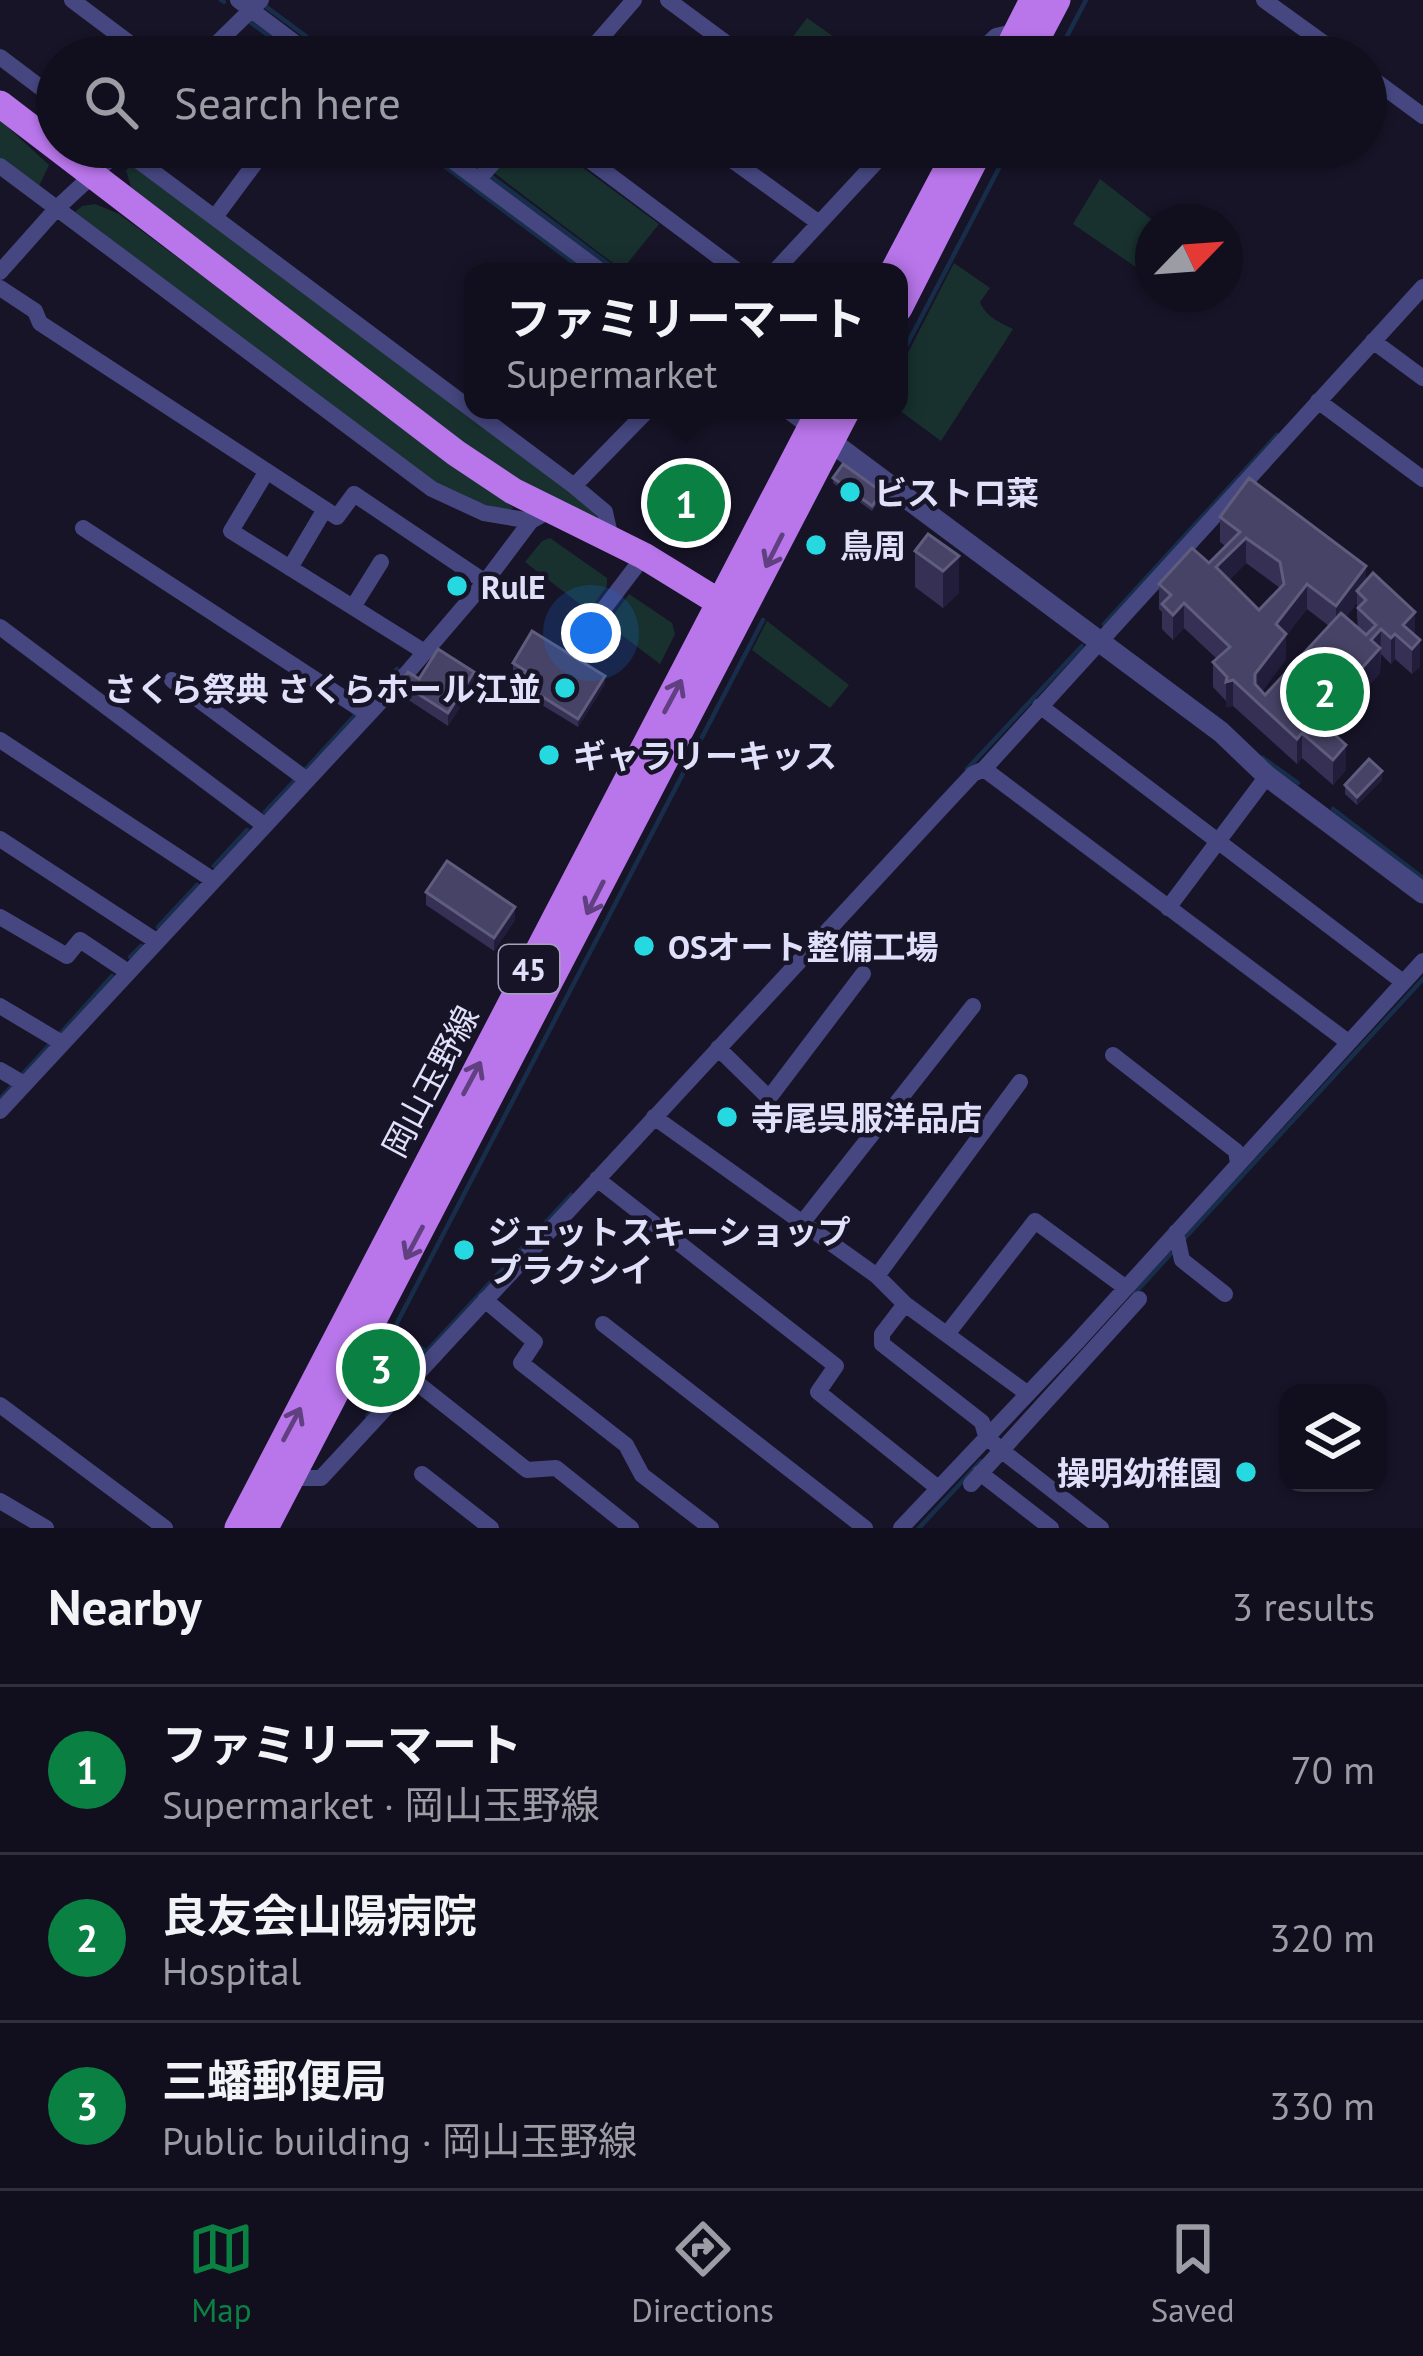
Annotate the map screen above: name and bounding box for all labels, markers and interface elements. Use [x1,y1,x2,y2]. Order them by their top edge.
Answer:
search box [36,36,1387,168]
icon: search [78,69,144,135]
text: Search here [174,73,401,131]
north arrow [1135,204,1243,312]
popup [464,263,908,419]
text: ファミリーマート [506,289,866,347]
text: Supermarket [506,348,717,399]
pin: 1 [647,458,725,548]
place label: ビストロ菜 [874,471,1039,514]
marker: ビストロ菜 [837,479,863,505]
place label: 鳥周 [840,524,906,567]
marker: 鳥周 [803,532,829,558]
one-way arrow [761,533,784,569]
place label: RulE [481,565,546,608]
marker: RulE [444,573,470,599]
your location [561,603,621,663]
pin: 2 [1286,647,1364,737]
place label: さくら祭典 さくらホール江並 [104,667,541,710]
marker: さくら祭典 さくらホール江並 [552,675,578,701]
one-way arrow [662,678,685,714]
place label: ギャラリーキッス [573,734,837,777]
marker: ギャラリーキッス [536,742,562,768]
one-way arrow [583,879,606,914]
place label: OSオート整備工場 [668,925,939,968]
marker: OSオート整備工場 [631,933,657,959]
road number: 45 [499,945,559,993]
street label: 岡山玉野線 [372,998,488,1164]
one-way arrow [462,1061,485,1097]
place label: 寺尾呉服洋品店 [751,1096,982,1139]
marker: 寺尾呉服洋品店 [714,1104,740,1130]
place label: ジェットスキーショップ プラクシイ [488,1210,850,1291]
one-way arrow [402,1225,425,1260]
marker: ジェットスキーショップ プラクシイ [451,1237,477,1263]
pin: 3 [342,1323,420,1413]
map controls [1279,1384,1387,1492]
button: layers [1279,1384,1387,1492]
one-way arrow [282,1407,305,1443]
place label: 操明幼稚園 [1057,1451,1222,1494]
marker: 操明幼稚園 [1233,1459,1259,1485]
text: Nearby [48,1573,202,1639]
text: 3 results [1232,1581,1375,1632]
text: ファミリーマート [162,1715,522,1773]
text: 1 [76,1744,98,1795]
text: 70 m [1290,1744,1375,1795]
text: Supermarket · 岡山玉野線 [162,1779,600,1830]
text: 良友会山陽病院 [162,1886,477,1944]
text: 2 [76,1912,98,1963]
text: 320 m [1269,1912,1375,1963]
text: Hospital [162,1945,301,1996]
text: 三蟠郵便局 [162,2051,387,2109]
text: 3 [76,2080,98,2131]
text: 330 m [1269,2080,1375,2131]
text: Public building · 岡山玉野線 [162,2115,637,2166]
tab: Map [188,2216,254,2331]
tab: Directions [631,2216,774,2331]
tab: Saved [1151,2216,1235,2331]

